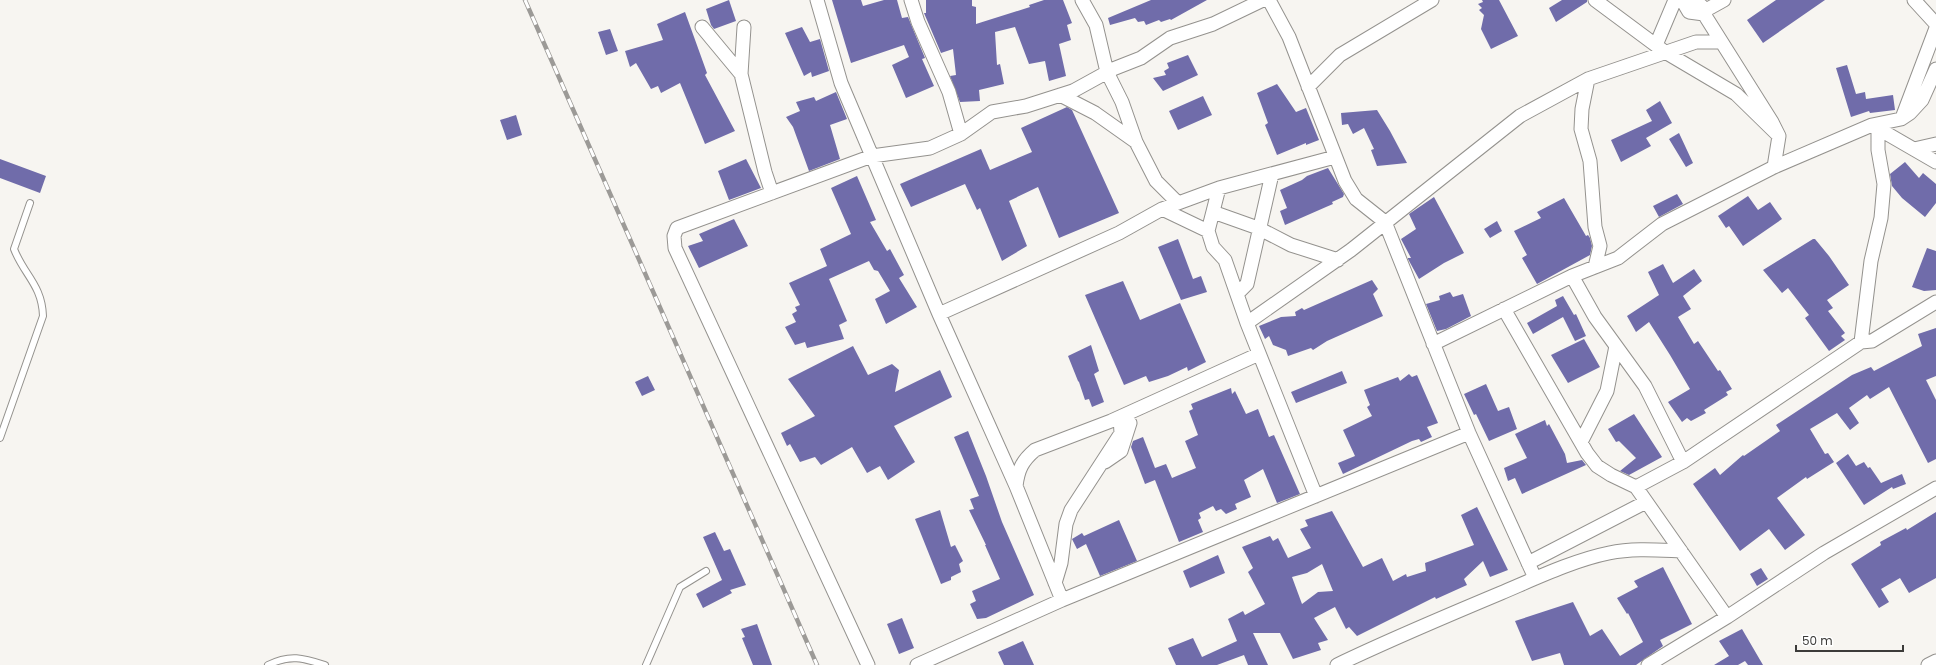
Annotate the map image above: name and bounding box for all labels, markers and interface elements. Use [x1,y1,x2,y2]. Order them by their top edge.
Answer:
scale bar [1796,627,1903,653]
text: 50 m [1802,632,1833,649]

